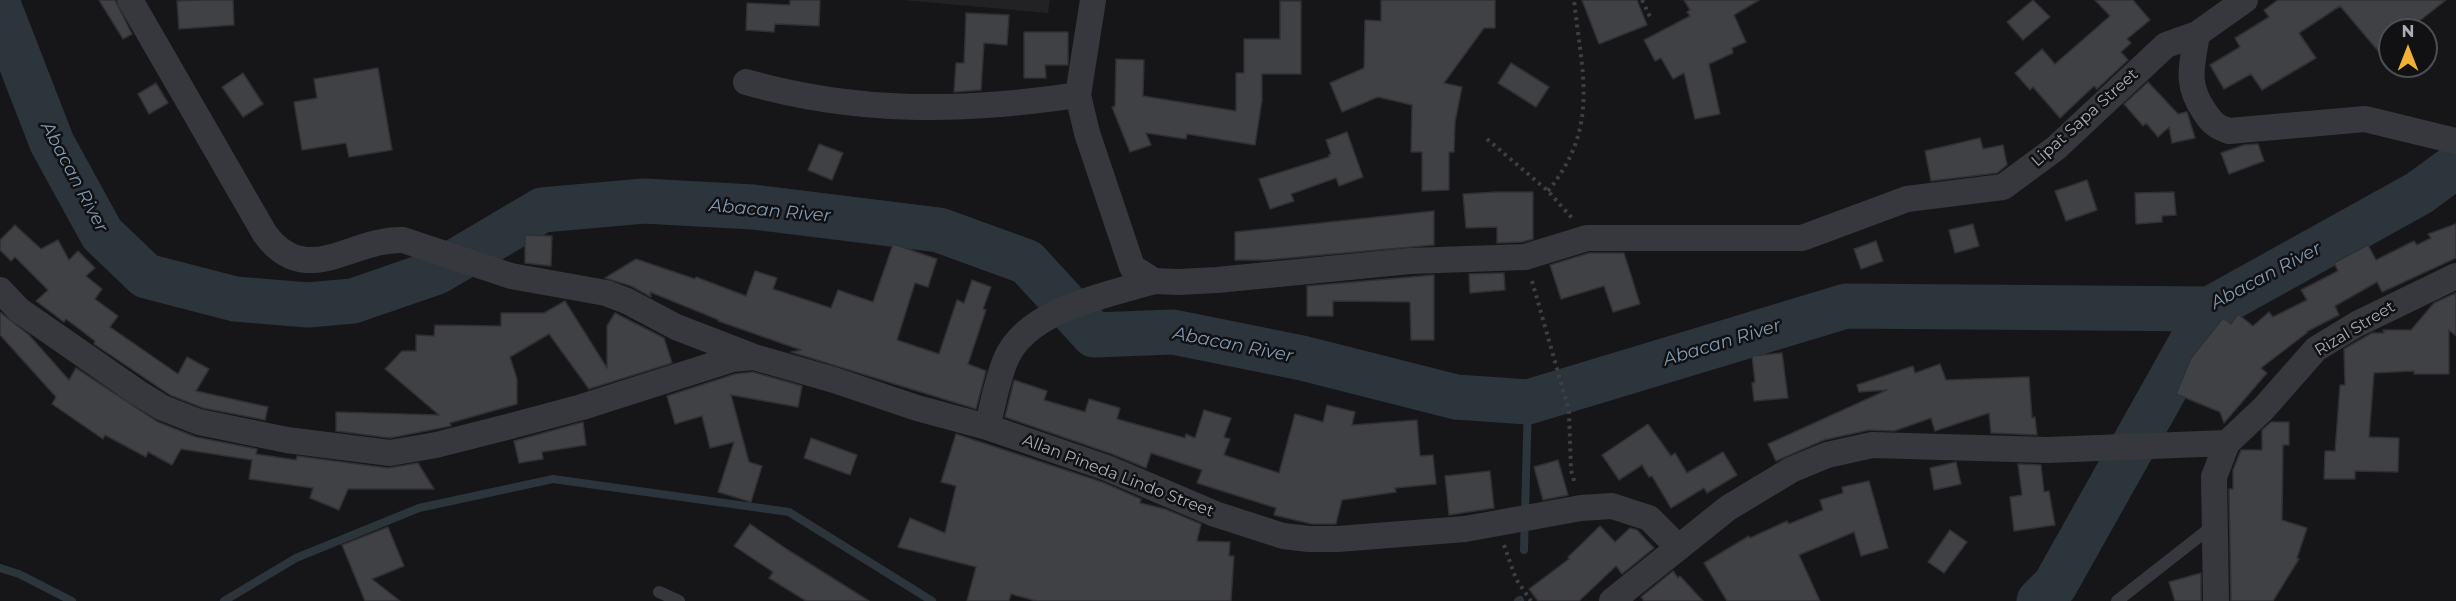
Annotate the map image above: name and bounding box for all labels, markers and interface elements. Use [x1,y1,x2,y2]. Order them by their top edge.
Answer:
north arrow [2378,18,2438,78]
text: N [2402,22,2414,41]
street label: Lipat Sapa Street [2028,65,2142,171]
water label: Abacan River [36,118,112,236]
water label: Abacan River [708,195,832,227]
water label: Abacan River [2207,238,2325,314]
street label: Rizal Street [2311,298,2399,360]
water label: Abacan River [1661,315,1783,371]
water label: Abacan River [1171,323,1295,367]
street label: Allan Pineda Lindo Street [1020,431,1216,521]

